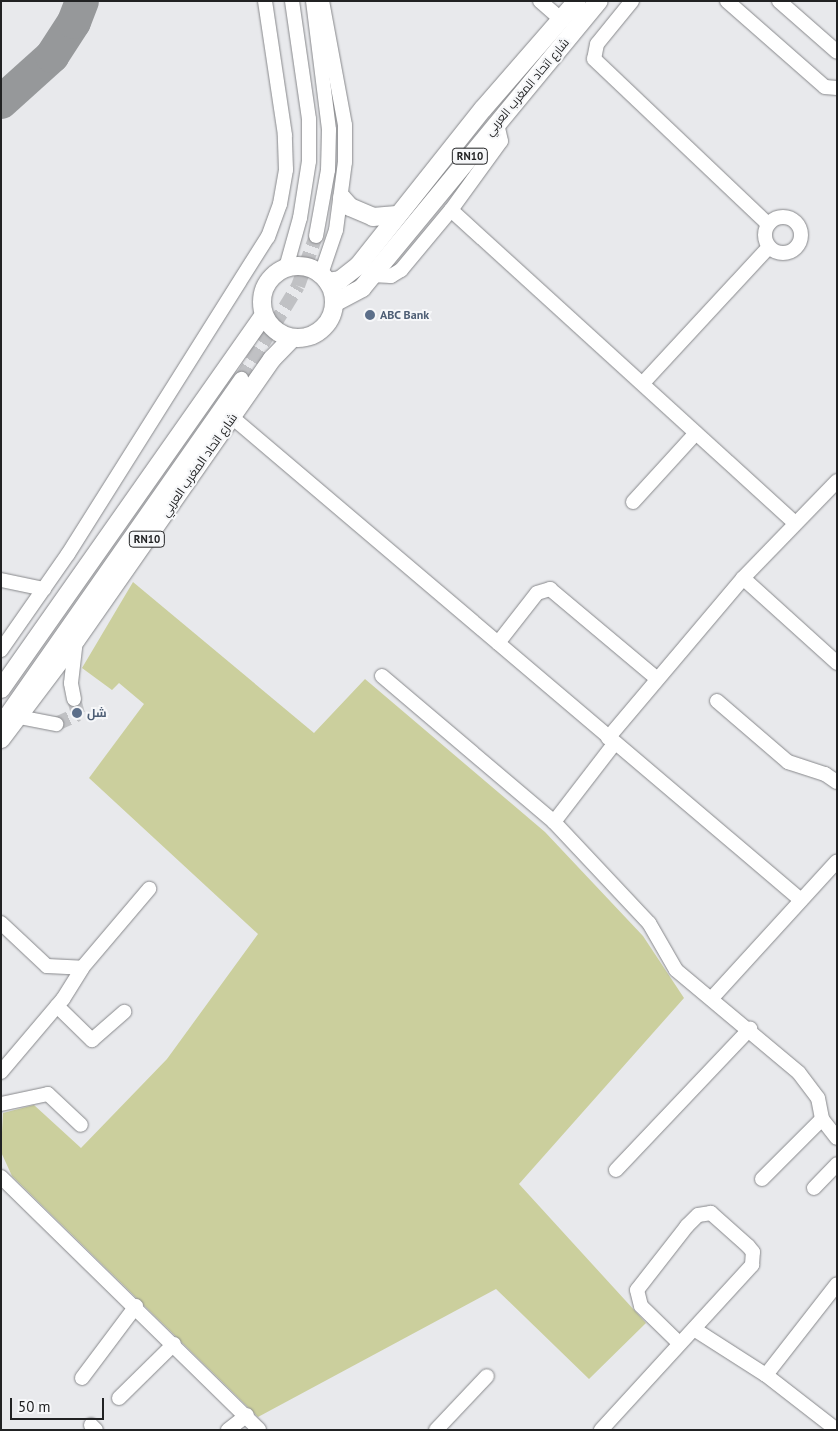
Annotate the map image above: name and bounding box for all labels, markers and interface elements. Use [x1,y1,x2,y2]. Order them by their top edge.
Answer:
street label: شارع اتحاد المغرب العربي [482,35,572,139]
road number: RN10 [451,148,489,164]
place label: ABC Bank [380,308,430,322]
marker: ABC Bank [364,309,376,321]
street label: شارع اتحاد المغرب العربي [158,411,240,519]
road number: RN10 [128,530,166,548]
place label: شل [87,706,107,720]
marker: شل [71,707,83,719]
scale bar [12,1388,106,1420]
text: 50 m [18,1397,51,1416]

